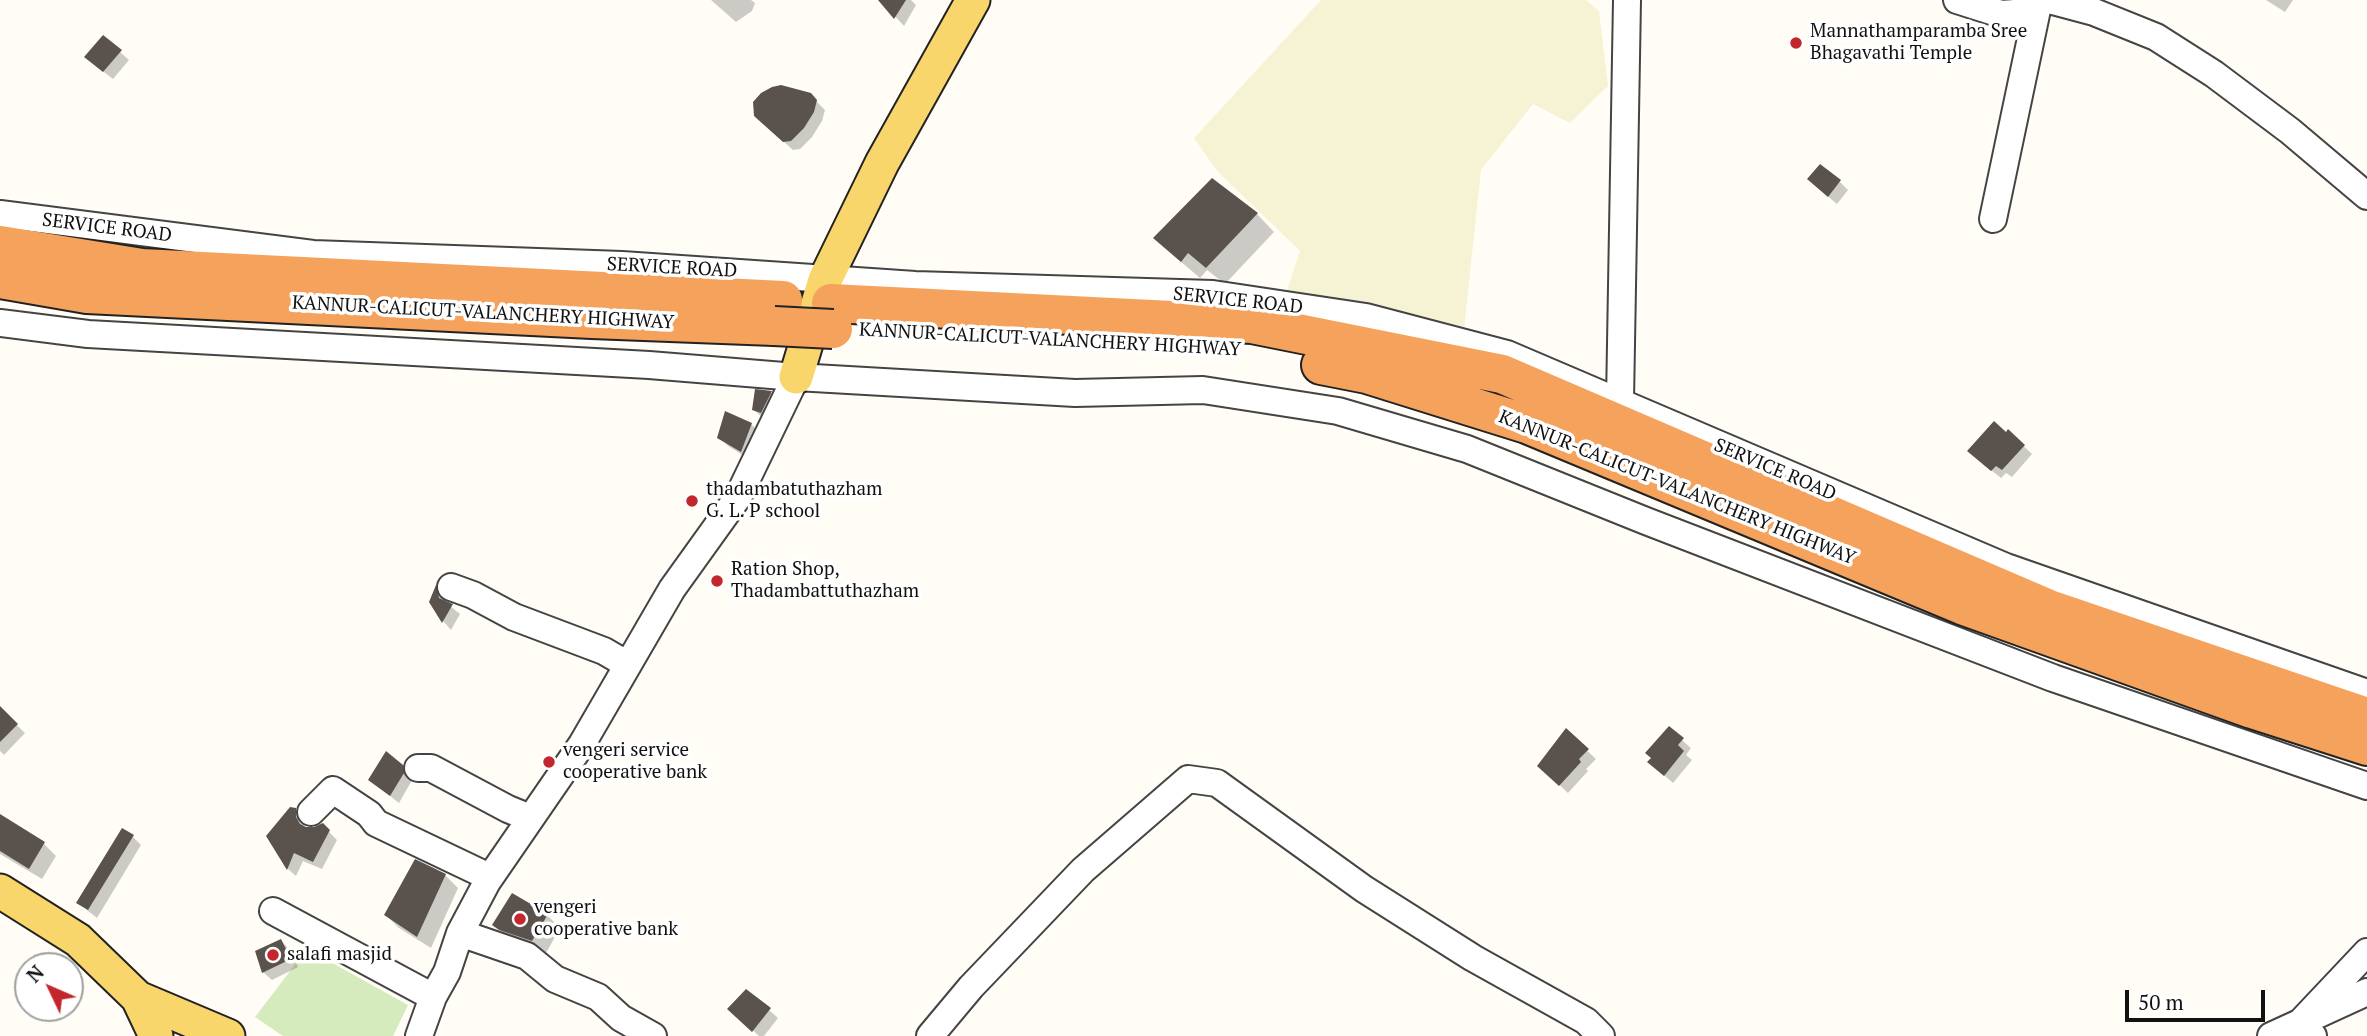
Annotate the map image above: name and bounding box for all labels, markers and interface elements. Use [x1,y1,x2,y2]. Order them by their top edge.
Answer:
place label: Mannathamparamba Sree Bhagavathi Temple [1810,21,2027,65]
marker: Mannathamparamba Sree Bhagavathi Temple [1788,35,1804,51]
street label: SERVICE ROAD [41,209,173,247]
street label: SERVICE ROAD [606,253,738,283]
street label: SERVICE ROAD [1172,283,1304,319]
street label: KANNUR-CALICUT-VALANCHERY HIGHWAY [291,292,675,334]
street label: KANNUR-CALICUT-VALANCHERY HIGHWAY [858,319,1242,361]
street label: KANNUR-CALICUT-VALANCHERY HIGHWAY [1495,406,1859,570]
street label: SERVICE ROAD [1710,434,1840,506]
place label: thadambatuthazham G. L. P school [706,479,882,523]
marker: thadambatuthazham G. L. P school [684,493,700,509]
place label: Ration Shop, Thadambattuthazham [731,559,919,603]
marker: Ration Shop, Thadambattuthazham [709,573,725,589]
place label: vengeri service cooperative bank [563,740,707,784]
marker: vengeri service cooperative bank [541,754,557,770]
place label: vengeri cooperative bank [534,897,678,941]
marker: vengeri cooperative bank [512,911,528,927]
place label: salafi masjid [287,944,392,966]
marker: salafi masjid [265,947,281,963]
north arrow [14,952,84,1022]
text: N [21,960,49,987]
scale bar [2129,976,2269,1020]
text: 50 m [2138,988,2184,1016]

